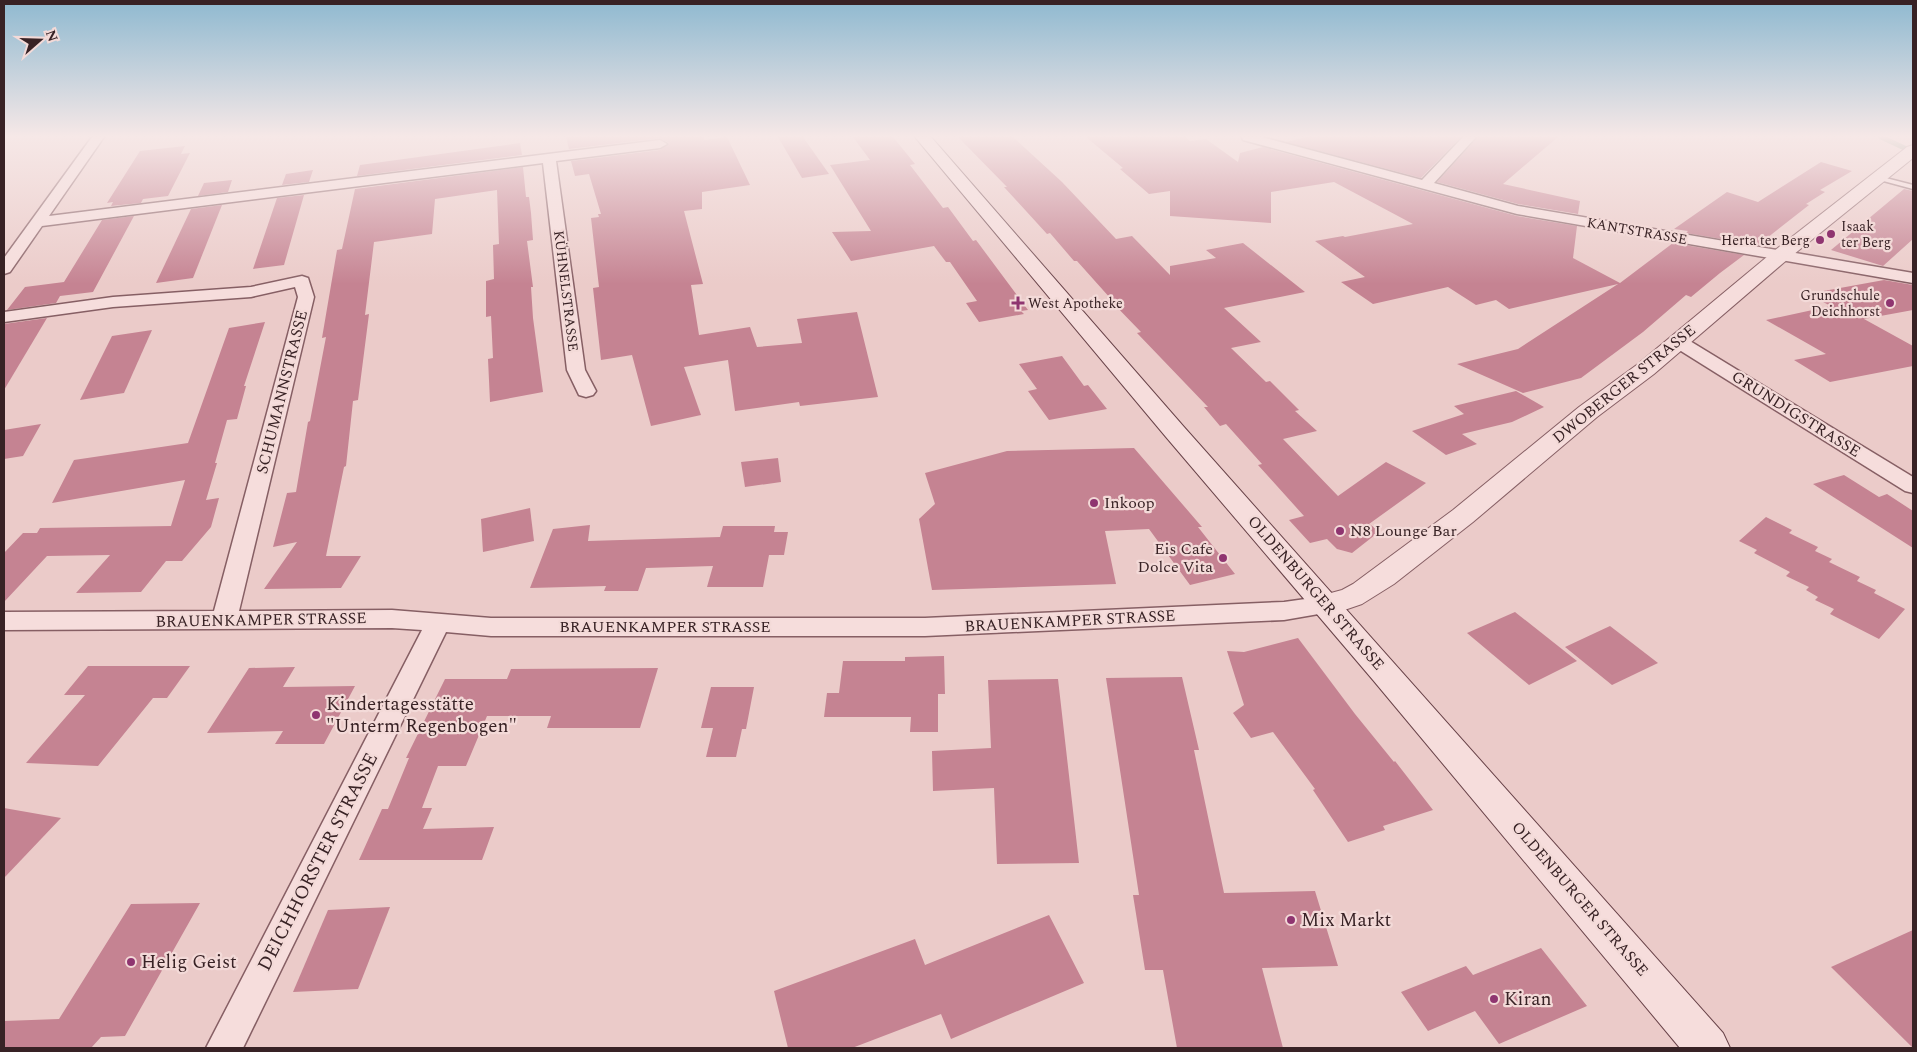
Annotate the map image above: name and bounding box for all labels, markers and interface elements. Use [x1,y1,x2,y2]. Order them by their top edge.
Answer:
north arrow [15,15,65,65]
text: N [40,27,64,45]
street label: KANTSTRASSE [1585,212,1689,250]
place label: Isaak ter Berg [1841,216,1891,253]
marker: Isaak ter Berg [1825,228,1837,240]
street label: KÜHNELSTRASSE [548,229,584,353]
place label: Herta ter Berg [1721,230,1810,251]
marker: Herta ter Berg [1814,234,1826,246]
place label: Grundschule Deichhorst [1800,285,1880,322]
place label: West Apotheke [1028,293,1123,314]
marker: West Apotheke [1012,297,1024,309]
marker: Grundschule Deichhorst [1884,297,1896,309]
street label: SCHUMANNSTRASSE [250,308,314,476]
street label: DWOBERGER STRASSE [1547,319,1701,449]
street label: GRUNDIGSTRASSE [1727,365,1865,463]
place label: Inkoop [1104,491,1155,515]
marker: Inkoop [1088,497,1100,509]
street label: OLDENBURGER STRASSE [1242,510,1390,676]
place label: N8 Lounge Bar [1350,519,1457,543]
marker: N8 Lounge Bar [1334,525,1346,537]
place label: Eis Cafe Dolce Vita [1138,537,1213,579]
marker: Eis Cafe Dolce Vita [1217,552,1229,564]
street label: BRAUENKAMPER STRASSE [964,603,1176,639]
street label: BRAUENKAMPER STRASSE [155,606,367,634]
street label: BRAUENKAMPER STRASSE [559,615,771,639]
place label: Kindertagesstätte "Unterm Regenbogen" [326,690,517,741]
marker: Kindertagesstätte "Unterm Regenbogen" [310,709,322,721]
street label: DEICHHORSTER STRASSE [250,748,386,976]
street label: OLDENBURGER STRASSE [1506,816,1654,982]
place label: Mix Markt [1301,906,1392,935]
marker: Mix Markt [1285,914,1297,926]
place label: Helig Geist [141,948,237,977]
marker: Helig Geist [125,956,137,968]
place label: Kiran [1504,985,1552,1014]
marker: Kiran [1488,993,1500,1005]

